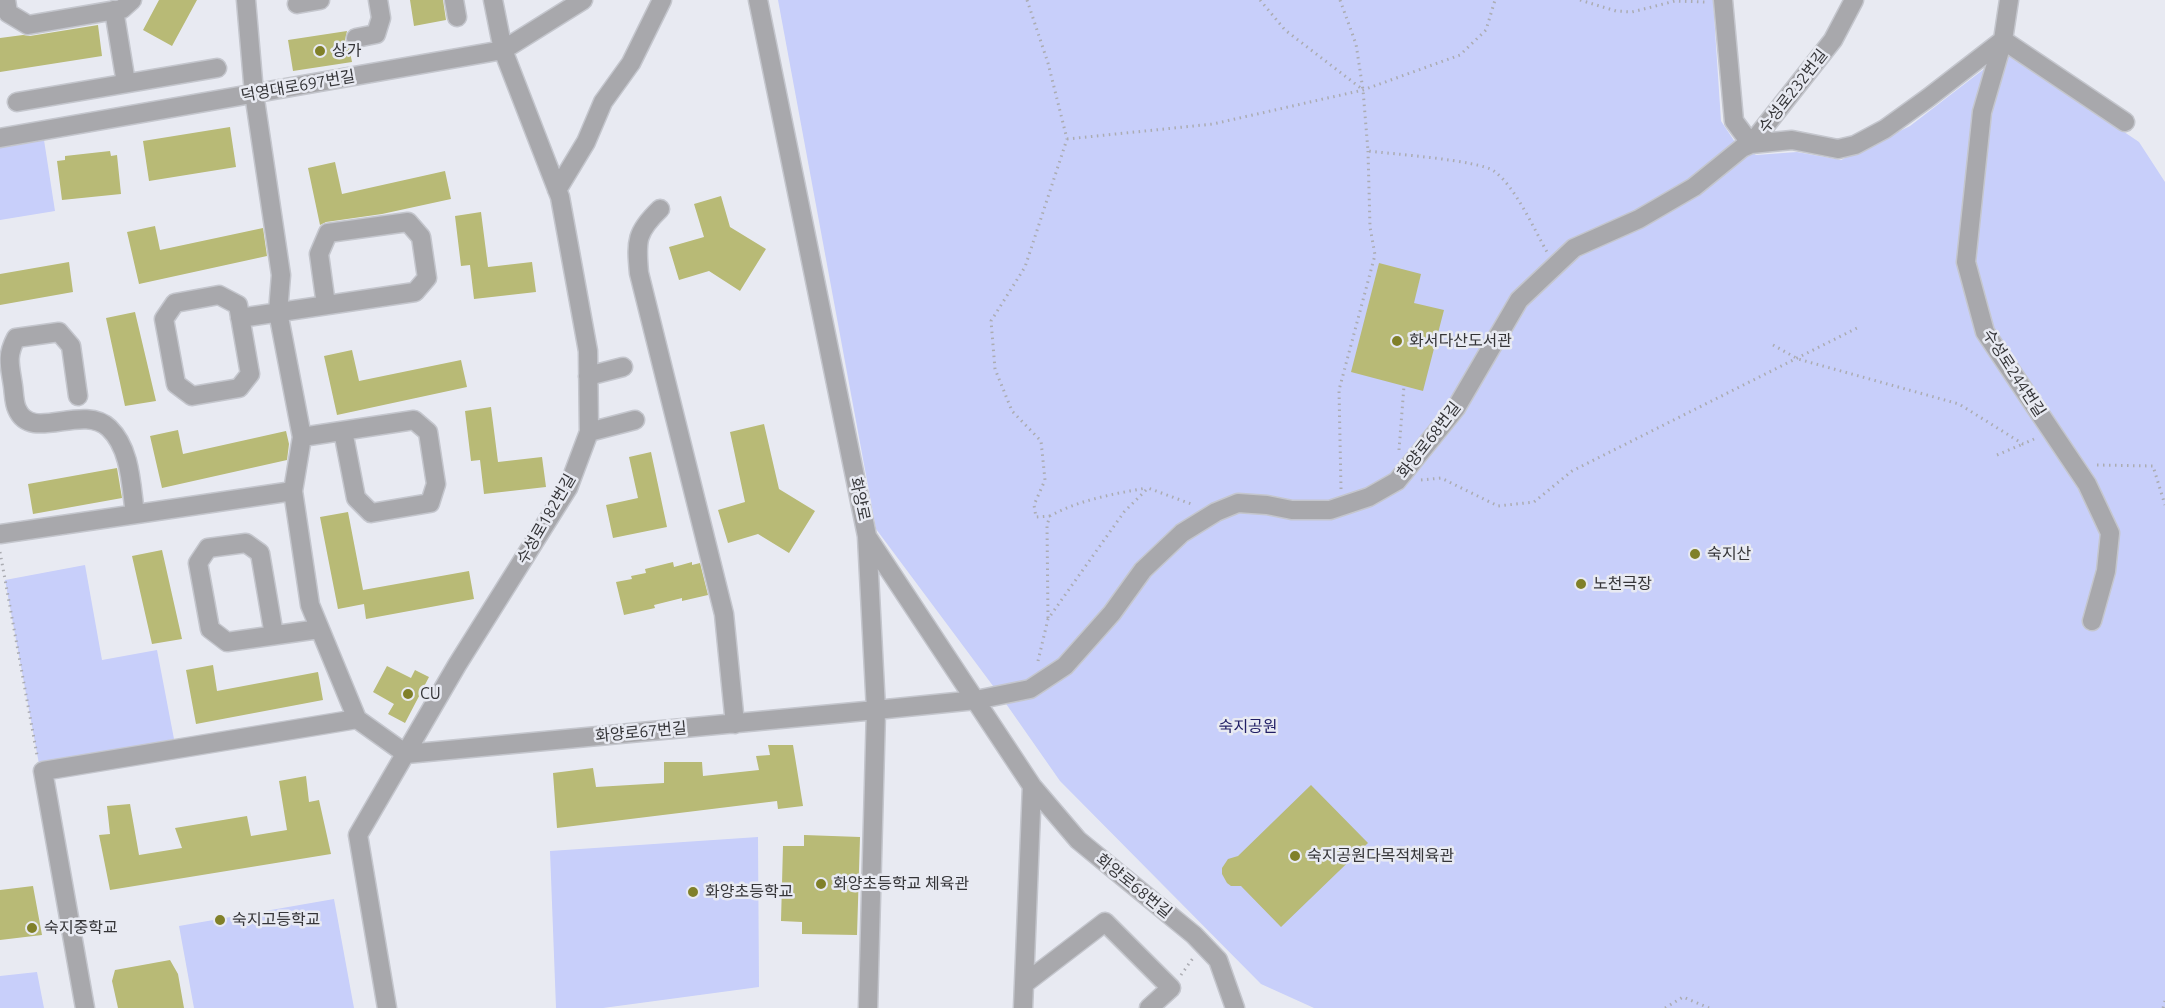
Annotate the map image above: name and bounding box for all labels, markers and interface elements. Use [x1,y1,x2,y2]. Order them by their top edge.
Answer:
place label: 상가 [332,41,361,61]
marker: 상가 [313,44,327,58]
street label: 수성로232번길 [1754,45,1832,137]
street label: 덕영대로697번길 [240,67,356,105]
street label: 수성로244번길 [1979,326,2049,420]
place label: 화서다산도서관 [1409,331,1512,351]
marker: 화서다산도서관 [1390,334,1404,348]
street label: 화양로68번길 [1393,398,1465,482]
street label: 수성로182번길 [513,471,579,567]
street label: 화양로 [846,475,874,523]
place label: 숙지산 [1707,544,1751,564]
marker: 숙지산 [1688,547,1702,561]
place label: 노천극장 [1593,574,1652,594]
marker: 노천극장 [1574,577,1588,591]
place label: CU [420,684,441,704]
marker: CU [401,687,415,701]
park label: 숙지공원 [1219,717,1277,737]
street label: 화양로67번길 [595,718,687,746]
place label: 숙지공원다목적체육관 [1307,846,1454,866]
marker: 숙지공원다목적체육관 [1288,849,1302,863]
street label: 화양로68번길 [1092,850,1176,922]
place label: 화양초등학교 체육관 [833,874,969,894]
marker: 화양초등학교 체육관 [814,877,828,891]
place label: 화양초등학교 [705,882,793,902]
marker: 화양초등학교 [686,885,700,899]
place label: 숙지고등학교 [232,910,320,930]
marker: 숙지고등학교 [213,913,227,927]
place label: 숙지중학교 [44,918,118,938]
marker: 숙지중학교 [25,921,39,935]

